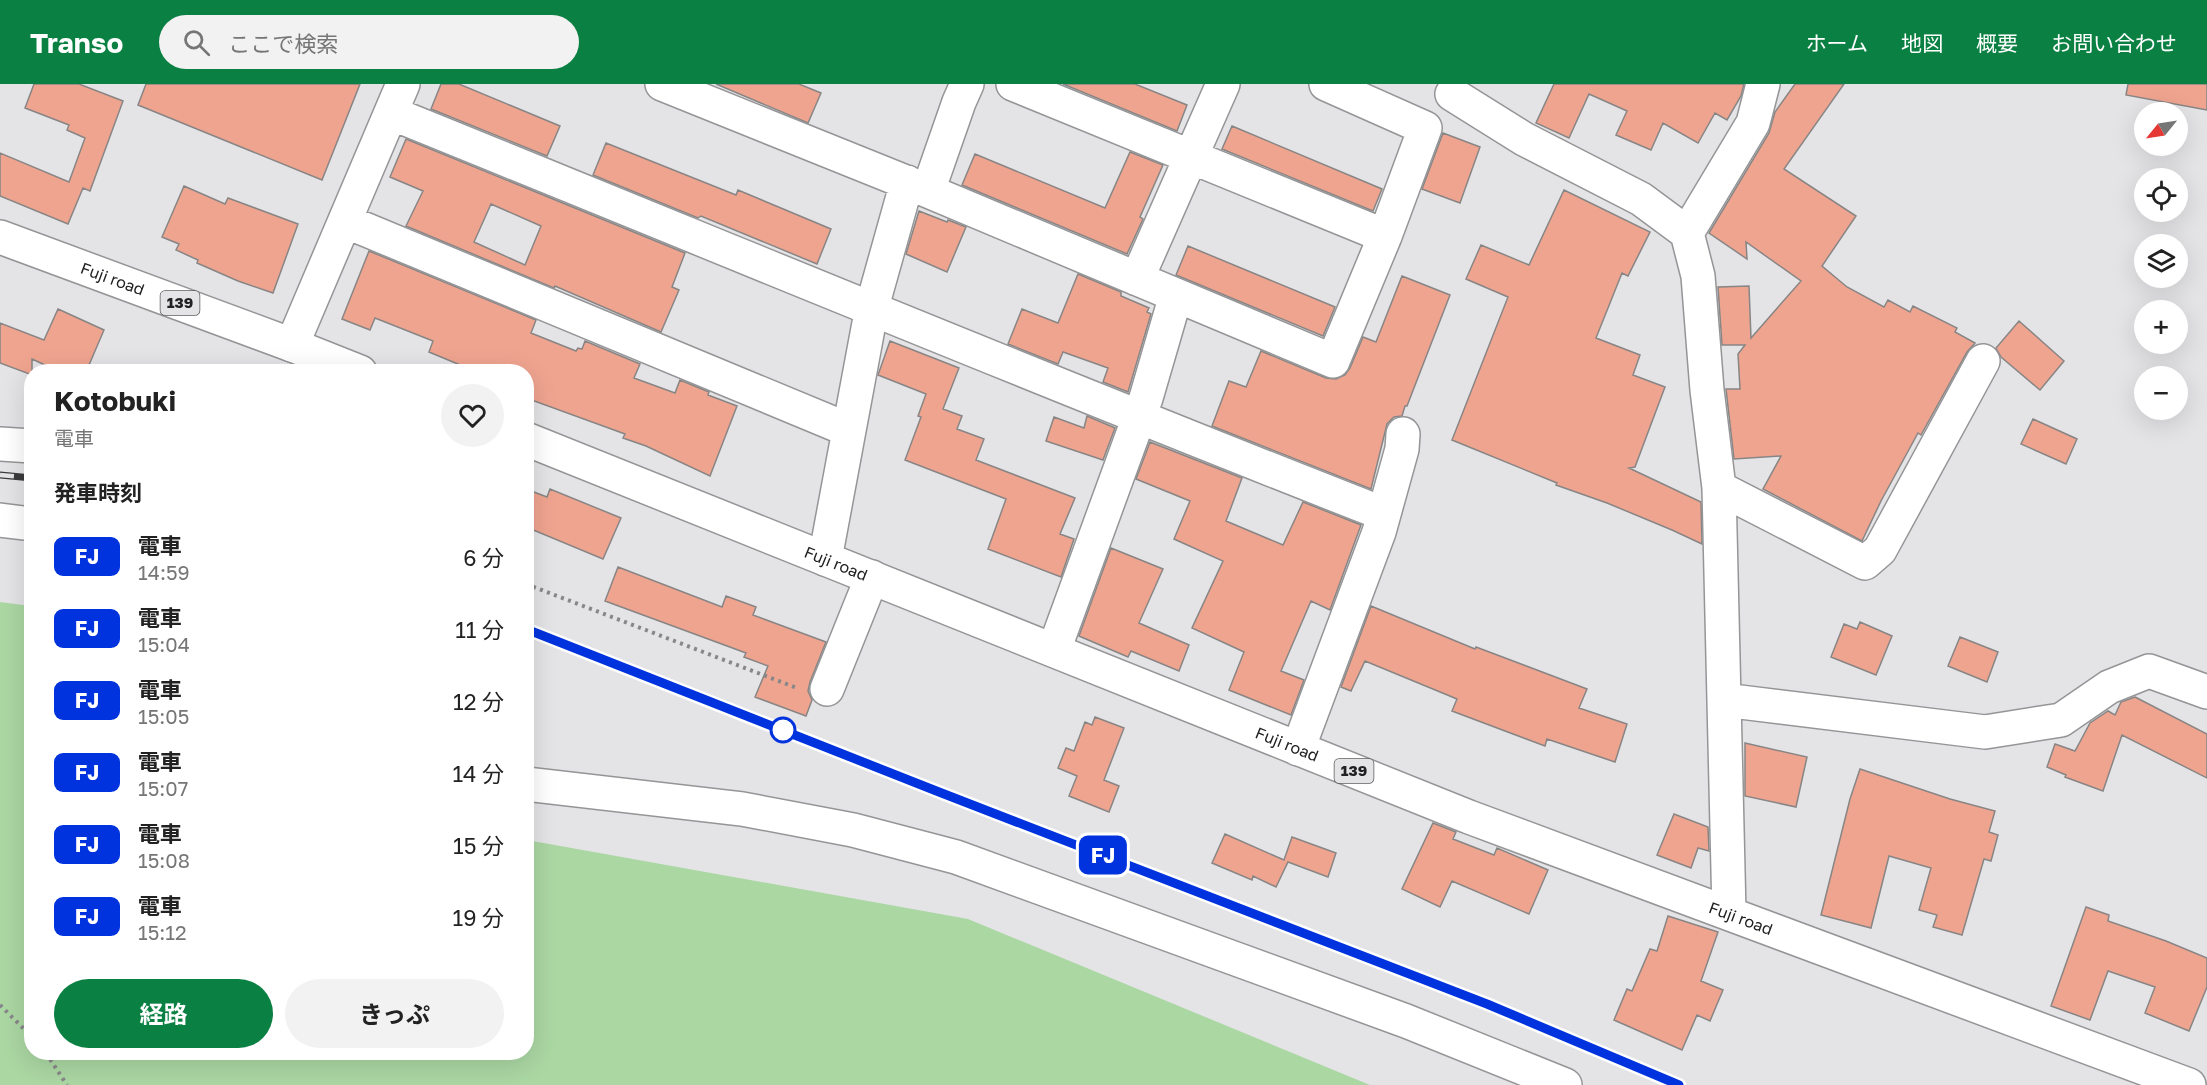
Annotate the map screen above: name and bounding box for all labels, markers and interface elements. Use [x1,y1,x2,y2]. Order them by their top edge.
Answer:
search box [159,15,579,69]
text: Transo [30,26,123,59]
icon: search [180,26,213,59]
text: ここで検索 [228,30,338,57]
text: ホーム [1806,30,1868,56]
text: 地図 [1901,30,1943,56]
text: 概要 [1976,30,2018,56]
text: お問い合わせ [2051,30,2177,56]
north arrow [2134,102,2188,156]
map controls [2134,102,2188,420]
button: locate [2134,168,2188,222]
button: layers [2134,234,2188,288]
street label: Fuji road [78,258,147,300]
road number: 139 [160,291,200,315]
button: + [2134,300,2188,354]
button: − [2134,366,2188,420]
text: Kotobuki [54,384,176,417]
button: heart [441,384,504,447]
text: 電車 [54,426,94,450]
text: 発車時刻 [54,479,142,506]
text: 電車 [138,532,182,559]
street label: Fuji road [801,542,871,585]
text: FJ [75,543,99,569]
text: 6 分 [463,544,504,571]
text: 14:59 [138,560,190,584]
text: 電車 [138,604,182,631]
text: FJ [75,615,99,641]
text: 11 分 [455,616,504,643]
text: 15:04 [138,632,190,656]
text: 電車 [138,676,182,703]
text: FJ [75,687,99,713]
text: 12 分 [453,688,504,715]
text: 15:05 [138,704,189,728]
unlabelled marker [770,717,796,743]
street label: Fuji road [1253,722,1322,766]
text: 電車 [138,748,182,775]
text: FJ [75,759,99,785]
road number: 139 [1334,759,1374,783]
text: 14 分 [452,760,504,787]
text: 15:07 [138,776,188,800]
text: 電車 [138,820,182,847]
text: FJ [75,831,99,857]
text: 15 分 [453,832,504,859]
line badge: FJ [1076,836,1130,874]
text: FJ [1091,842,1115,868]
text: 15:08 [138,848,190,872]
text: 電車 [138,892,182,919]
street label: Fuji road [1706,897,1775,939]
text: FJ [75,903,99,929]
text: 19 分 [453,904,504,931]
text: 15:12 [138,920,187,944]
button: 経路 [54,979,273,1048]
button: きっぷ [285,979,504,1048]

